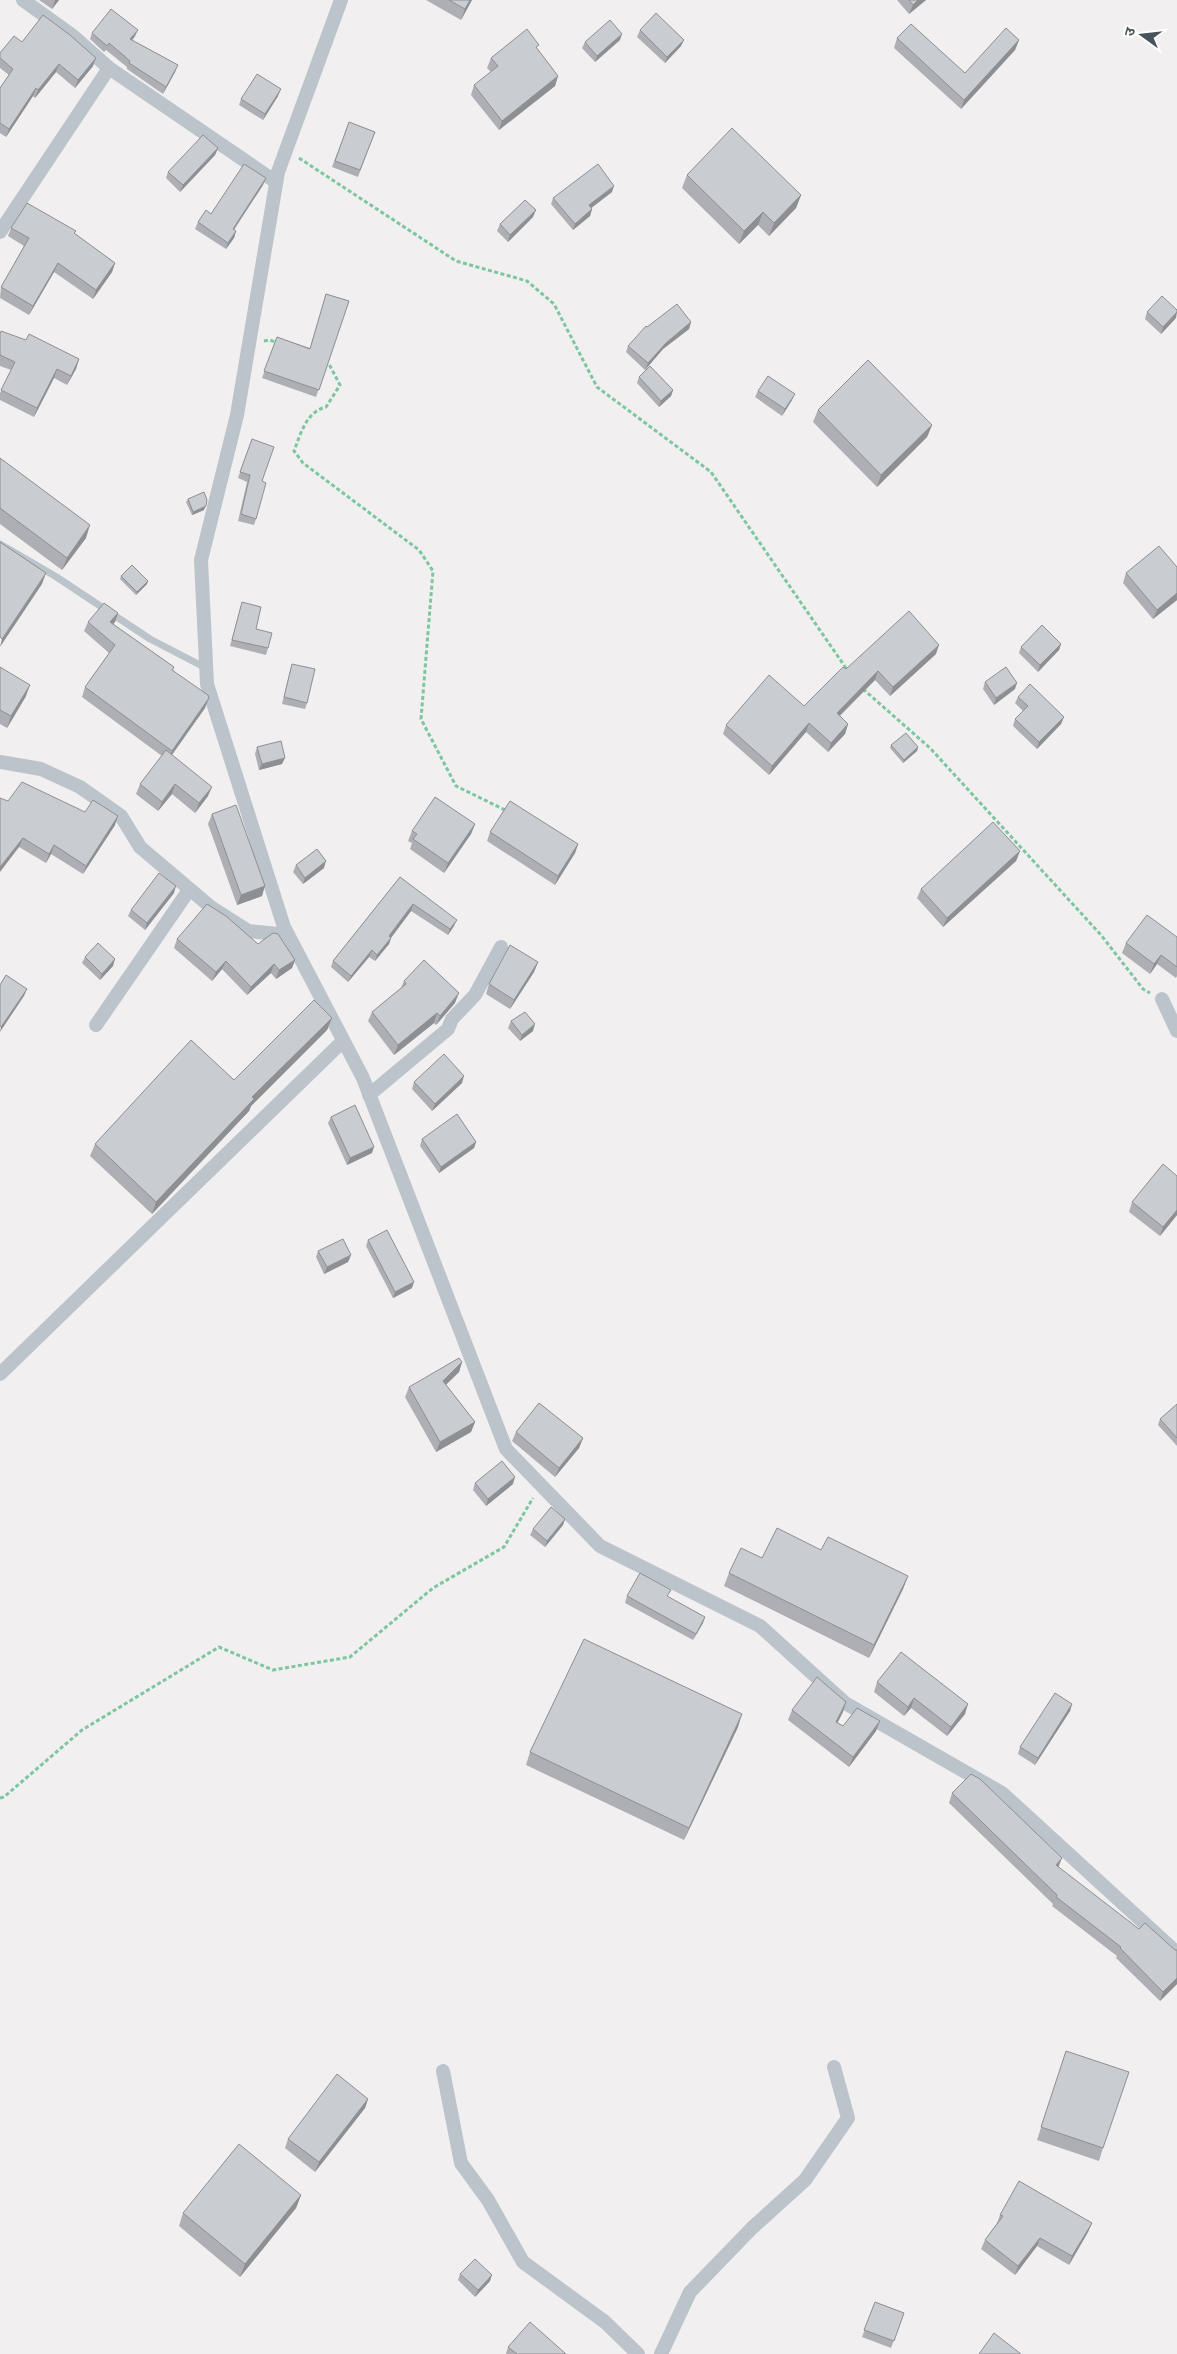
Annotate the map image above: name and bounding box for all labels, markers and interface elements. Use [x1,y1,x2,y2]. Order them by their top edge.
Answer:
north arrow [1117,10,1167,60]
text: उ [1120,25,1138,38]

